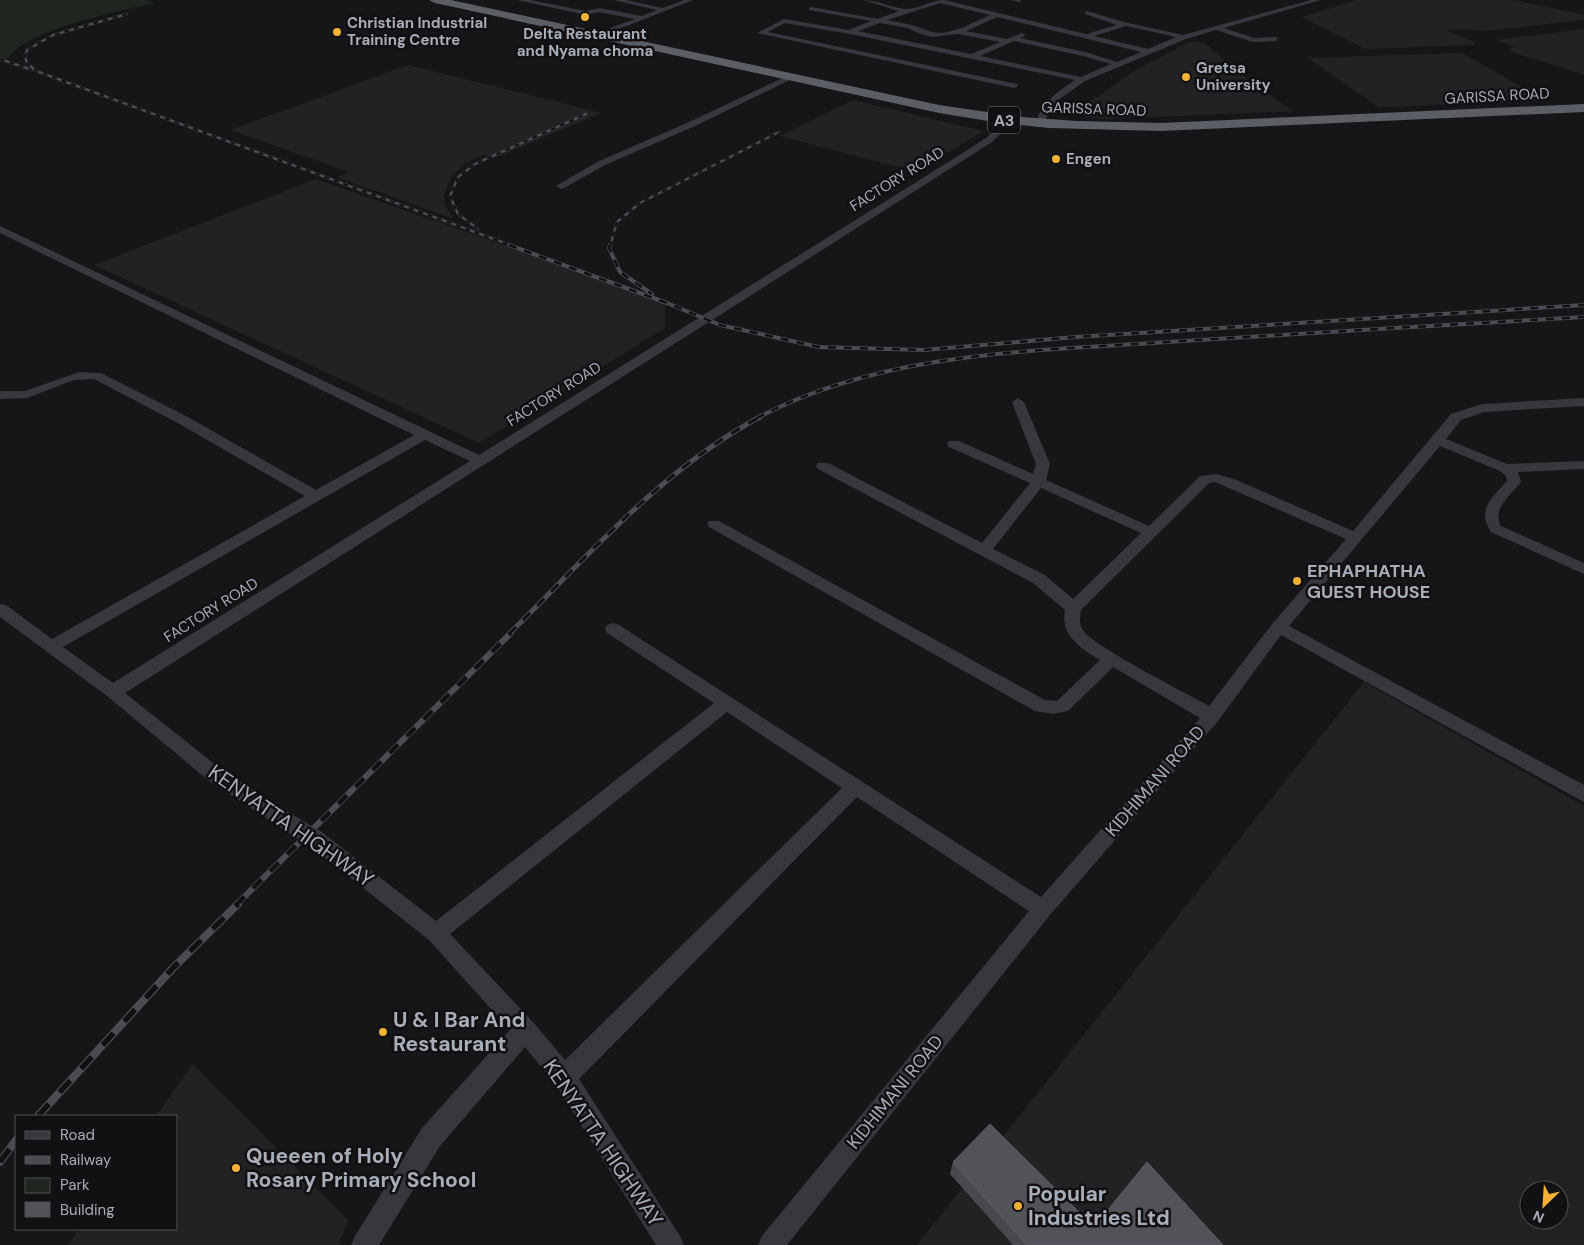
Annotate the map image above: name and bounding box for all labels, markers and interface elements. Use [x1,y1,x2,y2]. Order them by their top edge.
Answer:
marker: Delta Restaurant and Nyama choma [579,11,591,23]
place label: Christian Industrial Training Centre [347,13,487,50]
place label: Delta Restaurant and Nyama choma [517,24,653,61]
marker: Christian Industrial Training Centre [331,26,343,38]
place label: Gretsa University [1196,58,1271,95]
marker: Gretsa University [1180,71,1192,83]
street label: GARISSA ROAD [1444,83,1550,109]
street label: GARISSA ROAD [1041,97,1147,121]
road number: A3 [988,106,1020,134]
street label: FACTORY ROAD [846,142,948,216]
place label: Engen [1066,149,1111,169]
marker: Engen [1050,153,1062,165]
street label: FACTORY ROAD [503,357,605,431]
place label: EPHAPHATHA GUEST HOUSE [1307,559,1430,604]
street label: FACTORY ROAD [160,573,262,647]
marker: EPHAPHATHA GUEST HOUSE [1291,575,1303,587]
street label: KIDHIMANI ROAD [1100,720,1210,842]
street label: KENYATTA HIGHWAY [203,758,379,894]
place label: U & I Bar And Restaurant [393,1006,525,1058]
marker: U & I Bar And Restaurant [377,1026,389,1038]
street label: KIDHIMANI ROAD [842,1030,948,1154]
street label: KENYATTA HIGHWAY [537,1054,669,1232]
legend [15,1115,178,1230]
text: Road [60,1125,95,1145]
place label: Queeen of Holy Rosary Primary School [246,1142,476,1194]
text: Railway [60,1150,112,1170]
marker: Queeen of Holy Rosary Primary School [230,1162,242,1174]
text: Park [60,1175,90,1195]
place label: Popular Industries Ltd [1028,1180,1170,1232]
north arrow [1519,1180,1569,1230]
text: Building [60,1200,115,1220]
marker: Popular Industries Ltd [1012,1200,1024,1212]
text: N [1530,1206,1547,1227]

